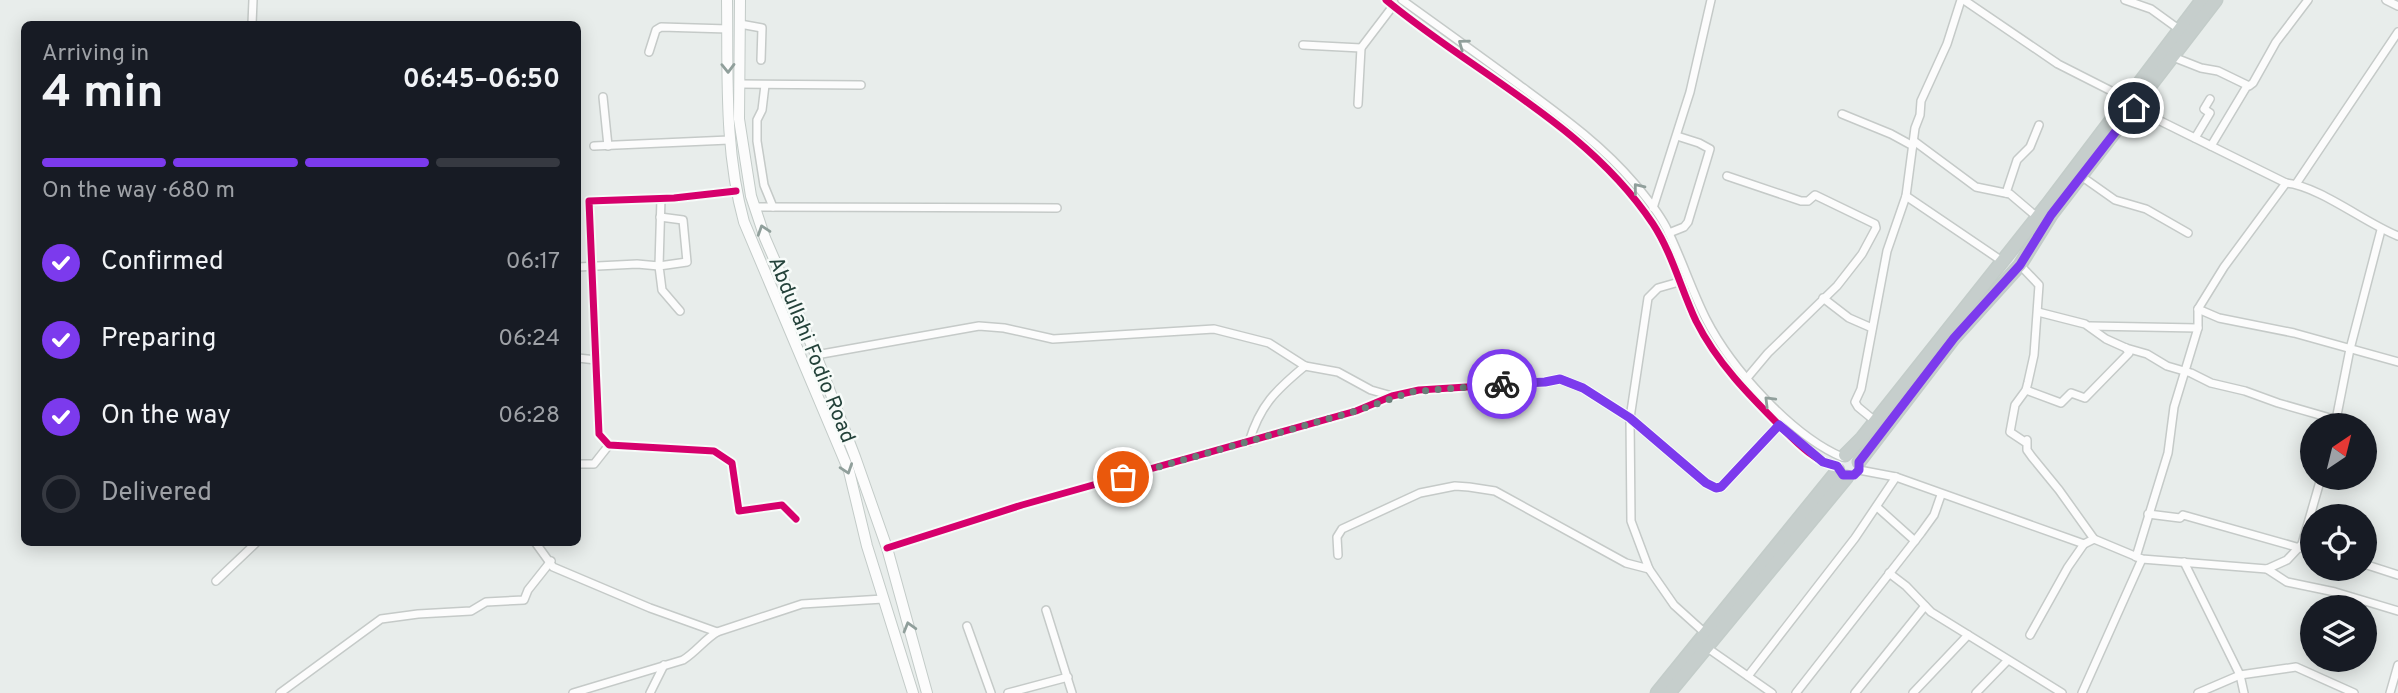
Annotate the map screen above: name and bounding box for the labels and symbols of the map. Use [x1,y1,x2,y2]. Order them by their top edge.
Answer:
one-way arrow [1458,40,1471,52]
one-way arrow [720,63,736,74]
pin [2104,78,2164,138]
one-way arrow [1633,184,1646,196]
one-way arrow [757,225,771,237]
street label: Abdullahi Fodio Road [761,253,861,447]
courier [1467,349,1537,419]
one-way arrow [1764,396,1777,409]
north arrow [2300,413,2376,490]
pin [1093,447,1153,507]
one-way arrow [839,463,853,475]
one-way arrow [903,622,917,634]

